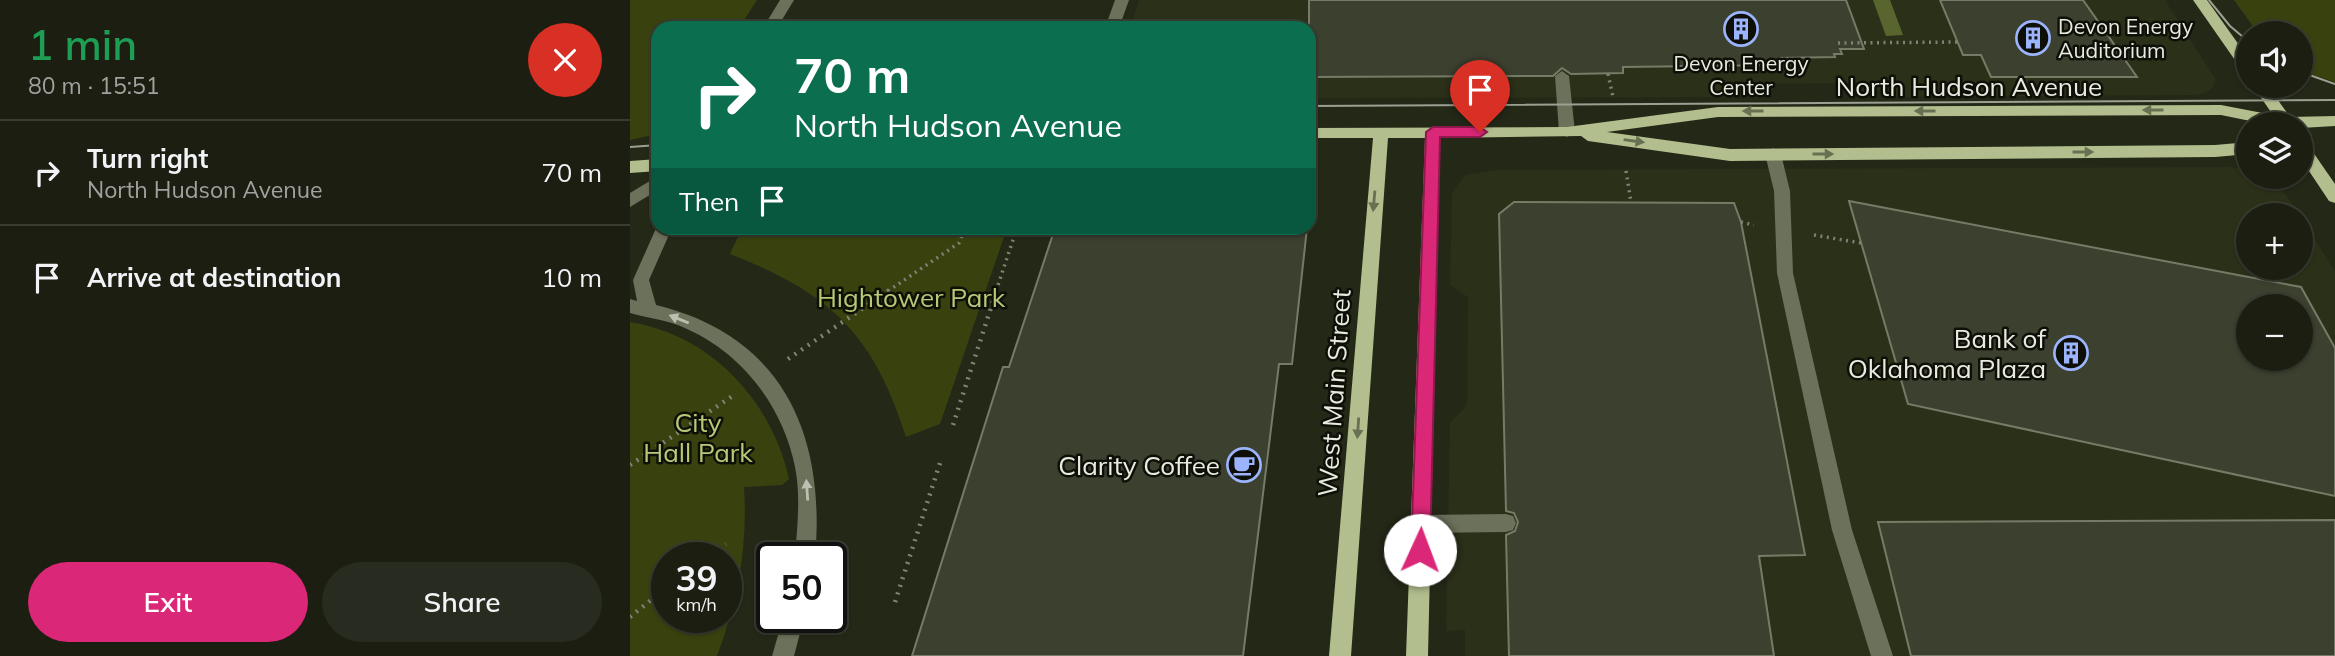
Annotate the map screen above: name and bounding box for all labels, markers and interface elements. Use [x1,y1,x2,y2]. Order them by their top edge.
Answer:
building icon: Devon Energy Center [1722,10,1760,48]
place label: Devon Energy Auditorium [2058,13,2193,63]
text: 1 min [28,18,137,71]
building icon: Devon Energy Auditorium [2014,19,2052,57]
map controls [2236,21,2313,371]
button: sound [2236,21,2313,98]
button: close [528,23,602,97]
text: 70 m [794,44,910,105]
icon: right [679,49,770,140]
place label: Devon Energy Center [1673,50,1809,100]
pin [1450,60,1510,132]
street label: North Hudson Avenue [1836,70,2102,103]
text: 80 m · 15:51 [28,71,160,100]
icon: arrive [1461,71,1499,109]
one-way arrow [2142,104,2164,116]
text: North Hudson Avenue [794,105,1122,145]
one-way arrow [1742,105,1764,117]
one-way arrow [1914,105,1936,117]
button: layers [2236,112,2313,189]
one-way arrow [1623,136,1645,147]
text: Turn right [87,142,208,175]
one-way arrow [2072,146,2094,158]
one-way arrow [1812,148,1834,160]
icon: right [28,154,66,192]
text: 70 m [541,156,602,189]
text: North Hudson Avenue [87,175,323,204]
icon: arrive [753,182,791,220]
text: Then [679,185,739,218]
one-way arrow [1368,190,1379,212]
button: + [2236,203,2313,280]
icon: arrive [28,259,66,297]
text: Arrive at destination [87,261,342,294]
text: 10 m [541,261,602,294]
park label: Hightower Park [817,281,1006,314]
street label: West Main Street [1310,288,1358,498]
button: − [2236,294,2313,371]
one-way arrow [669,313,690,324]
place label: Bank of Oklahoma Plaza [1848,322,2047,385]
building icon: Bank of Oklahoma Plaza [2052,334,2090,372]
park label: City Hall Park [643,406,753,469]
one-way arrow [1352,417,1363,439]
cafe icon: Clarity Coffee [1225,446,1263,484]
place label: Clarity Coffee [1058,449,1220,482]
one-way arrow [801,479,812,501]
position arrow [1383,513,1457,587]
speed limit sign: 50 [756,542,847,633]
text: 39 [675,556,718,600]
button: Exit [28,562,308,642]
button: Share [322,562,602,642]
text: km/h [676,593,717,616]

